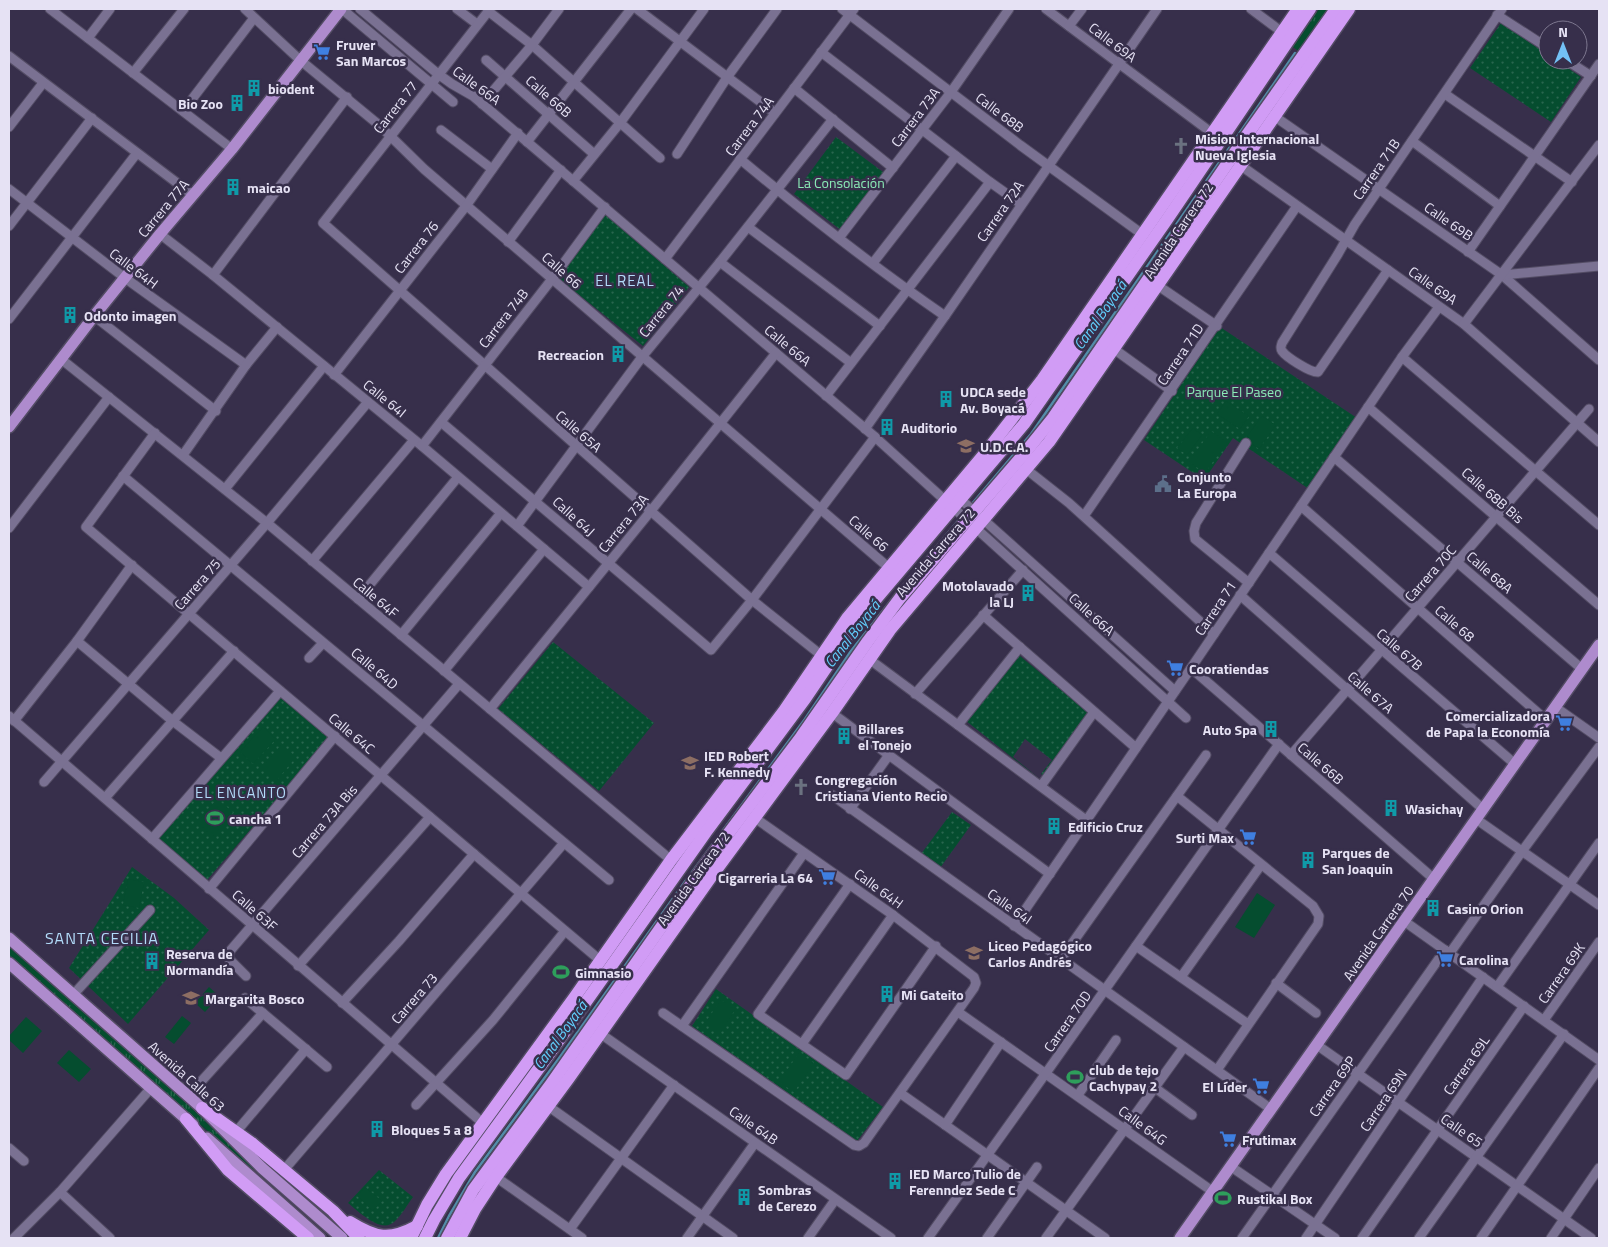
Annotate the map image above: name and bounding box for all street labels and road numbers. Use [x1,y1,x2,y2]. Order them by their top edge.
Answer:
street label: Calle 69A [1085,17,1142,67]
street label: Calle 66A [448,60,506,110]
street label: Calle 66B [521,70,577,122]
street label: Carrera 77 [368,76,422,138]
street label: Carrera 73A [885,82,945,151]
street label: Calle 68B [971,87,1029,137]
street label: Carrera 74A [719,91,779,160]
street label: Carrera 71B [1347,134,1405,204]
street label: Carrera 77A [132,174,194,242]
street label: Carrera 72A [971,176,1029,246]
street label: Avenida Carrera 72 [1138,178,1218,282]
street label: Calle 69B [1420,196,1478,246]
street label: Carrera 76 [389,216,443,278]
street label: Calle 64H [105,243,163,293]
street label: Calle 66 [537,247,587,293]
street label: Calle 69A [1404,261,1462,310]
street label: Carrera 74 [633,280,689,342]
street label: Carrera 74B [473,284,533,352]
street label: Calle 66A [760,319,816,371]
street label: Carrera 71D [1151,319,1209,389]
street label: Calle 64I [359,374,411,422]
street label: Calle 65A [551,405,607,457]
street label: Calle 68B Bis [1457,462,1529,528]
street label: Carrera 73A [593,489,654,557]
street label: Calle 64J [548,491,600,541]
street label: Avenida Carrera 72 [890,503,980,601]
street label: Calle 66 [844,510,894,556]
street label: Carrera 70C [1399,540,1461,606]
street label: Calle 68A [1462,546,1518,598]
street label: Carrera 75 [169,554,225,614]
street label: Calle 64F [348,572,404,622]
street label: Carrera 71 [1189,576,1241,640]
street label: Calle 66A [1064,588,1120,641]
street label: Calle 68 [1430,600,1480,646]
street label: Calle 67B [1372,623,1428,675]
street label: Calle 64D [347,642,403,694]
street label: Calle 67A [1343,666,1399,718]
street label: Calle 64C [324,707,380,759]
street label: Calle 66B [1293,737,1349,789]
street label: Carrera 73A Bis [286,780,362,862]
street label: Avenida Carrera 72 [652,827,734,929]
street label: Calle 64H [850,863,908,913]
street label: Avenida Carrera 70 [1337,881,1419,985]
street label: Calle 64I [983,883,1037,929]
street label: Calle 63F [228,884,282,936]
street label: Carrera 69K [1532,938,1590,1008]
street label: Carrera 73 [386,968,442,1028]
street label: Carrera 70D [1038,986,1096,1056]
street label: Carrera 69L [1438,1031,1494,1099]
street label: Avenida Calle 63 [144,1036,230,1116]
street label: Carrera 69P [1303,1051,1361,1121]
street label: Carrera 69N [1354,1065,1412,1135]
street label: Calle 64B [725,1100,783,1150]
street label: Calle 64G [1114,1100,1172,1150]
street label: Calle 65 [1437,1108,1487,1152]

